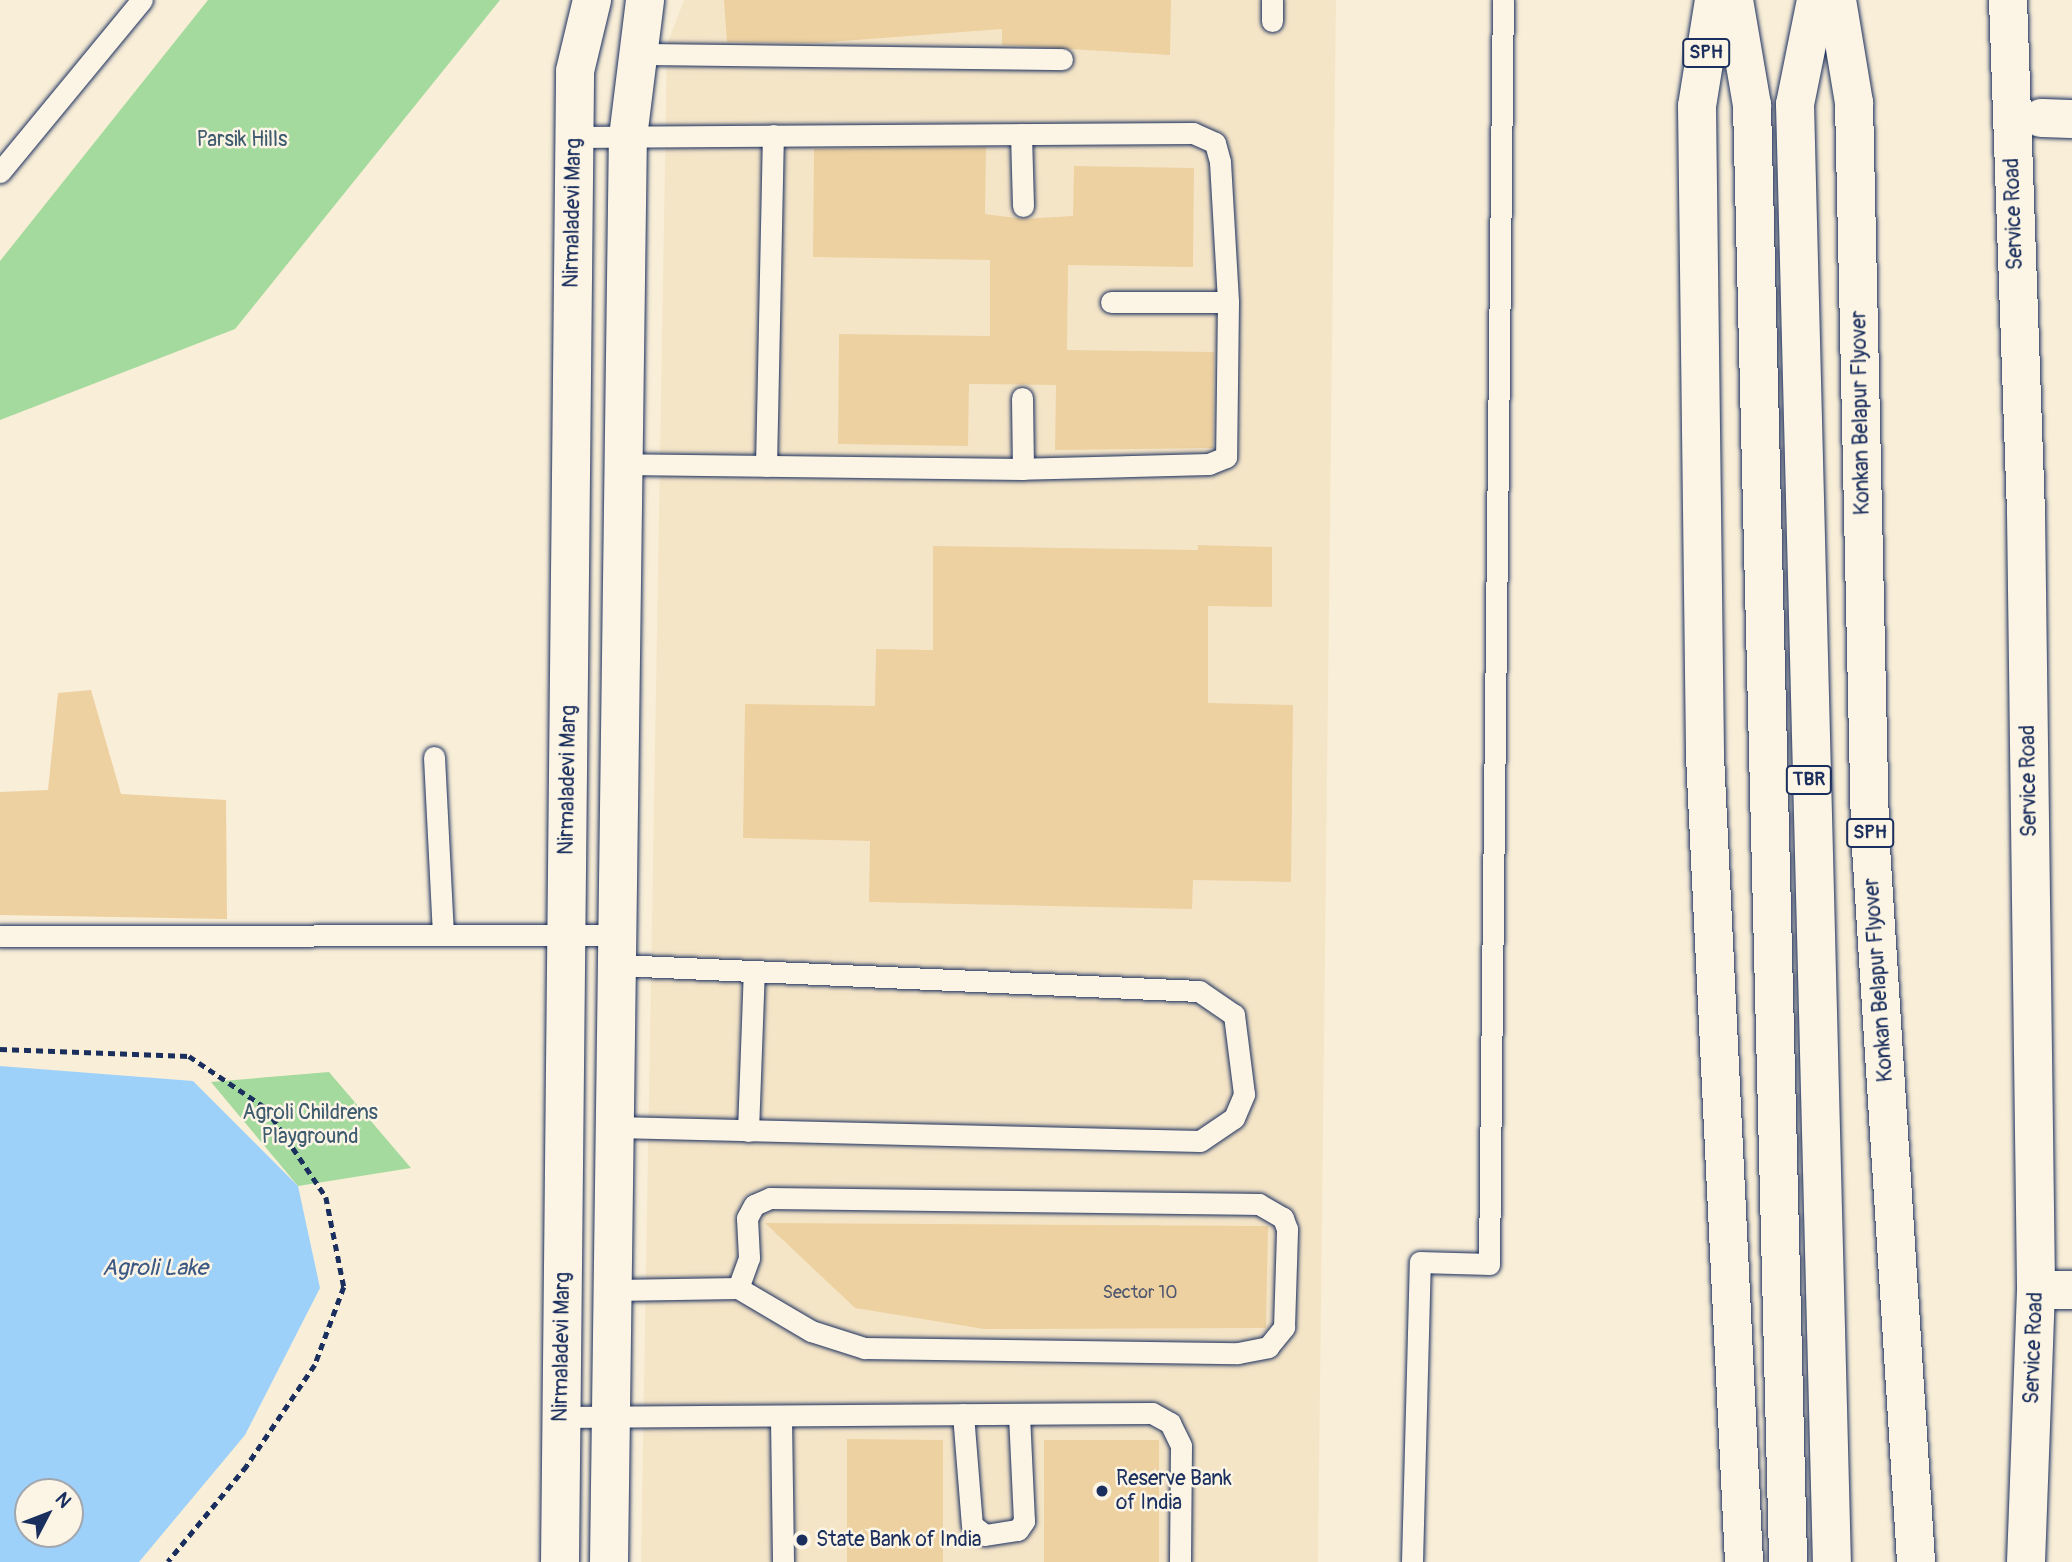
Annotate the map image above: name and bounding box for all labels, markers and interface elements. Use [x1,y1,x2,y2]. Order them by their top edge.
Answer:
road number: SPH [1682,38,1730,68]
park label: Parsik Hills [197,127,287,153]
street label: Nirmaladevi Marg [559,138,587,288]
street label: Service Road [1999,157,2029,271]
street label: Konkan Belapur Flyover [1847,310,1875,516]
street label: Nirmaladevi Marg [554,705,582,855]
street label: Service Road [2015,725,2043,837]
road number: TBR [1784,764,1834,796]
road number: SPH [1846,818,1895,848]
street label: Konkan Belapur Flyover [1859,877,1899,1083]
park label: Agroli Childrens Playground [242,1100,378,1150]
water label: Agroli Lake [102,1254,208,1282]
street label: Nirmaladevi Marg [548,1272,576,1422]
house number: Sector 10 [1102,1282,1178,1304]
street label: Service Road [2019,1291,2049,1405]
place label: Reserve Bank of India [1116,1466,1232,1516]
north arrow [14,1478,84,1548]
marker: Reserve Bank of India [1094,1483,1110,1499]
text: N [50,1487,76,1513]
place label: State Bank of India [816,1527,981,1553]
marker: State Bank of India [794,1532,810,1548]

